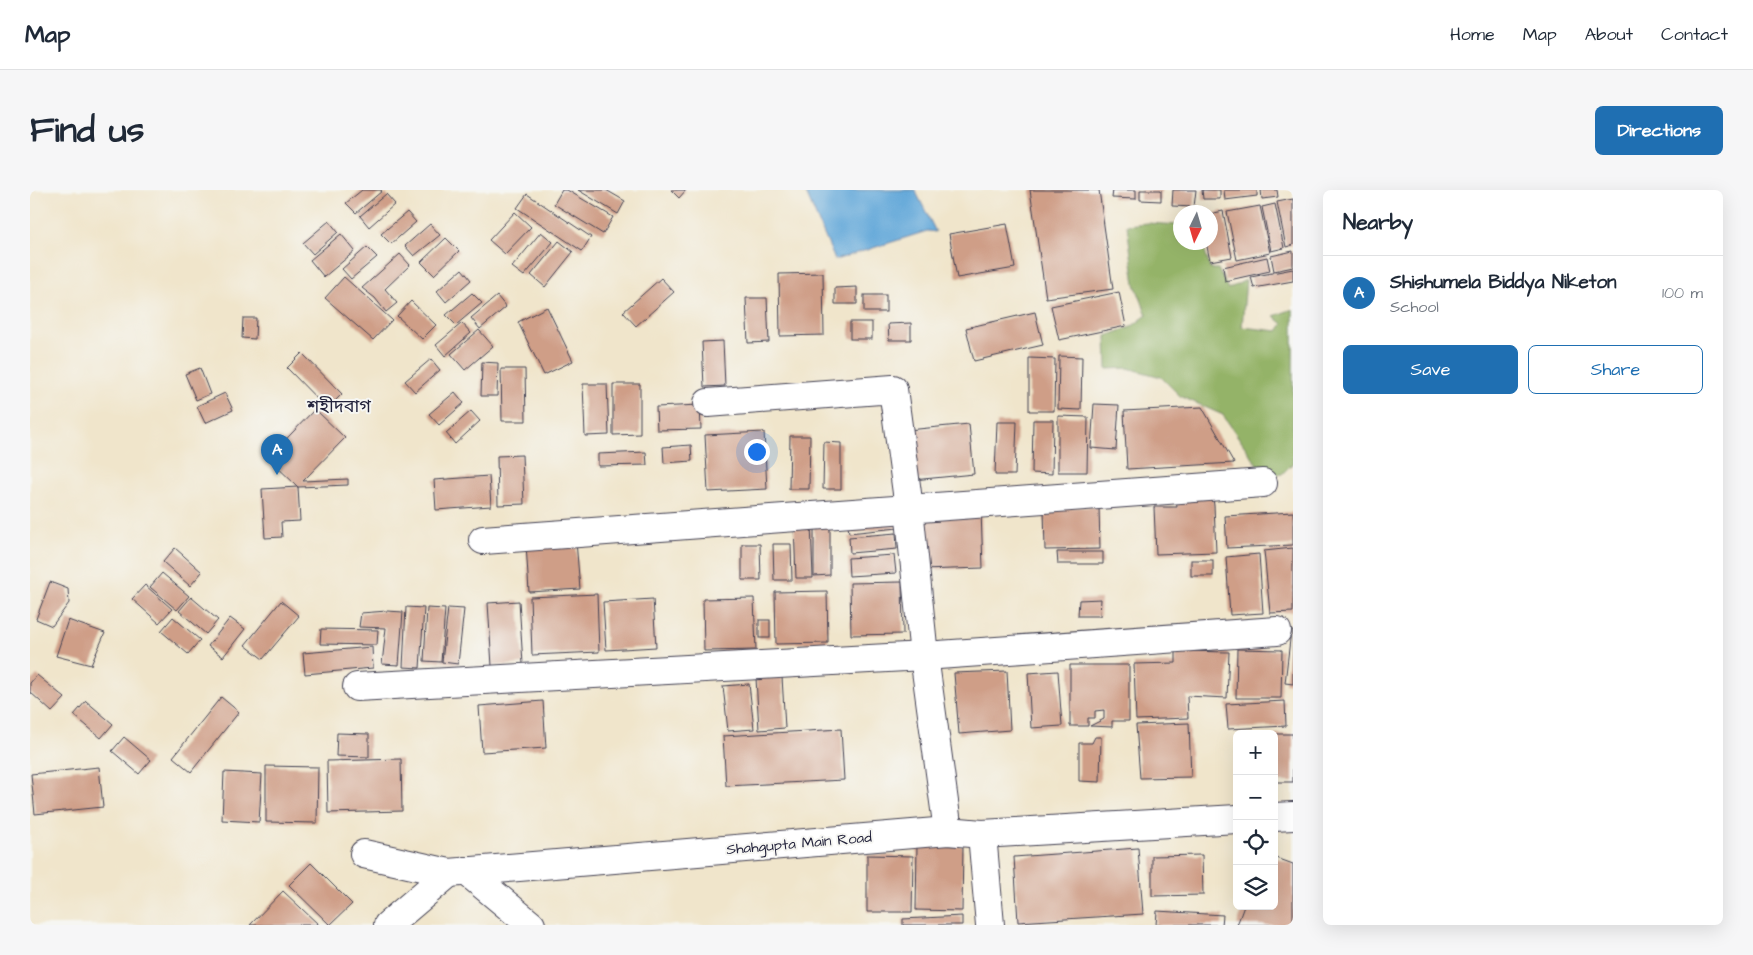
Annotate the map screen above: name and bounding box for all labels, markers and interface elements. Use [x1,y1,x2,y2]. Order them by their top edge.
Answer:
text: Map [25,18,70,52]
text: Home [1450,22,1495,47]
text: Map [1523,22,1557,47]
text: About [1585,22,1633,47]
text: Contact [1661,22,1728,47]
text: Find us [30,106,144,155]
button: Directions [1595,106,1723,155]
north arrow [1173,205,1218,250]
text: Nearby [1343,208,1413,237]
text: Shishumela Biddya Niketon [1390,269,1617,296]
text: A [1354,282,1364,304]
text: 100 m [1662,282,1703,304]
text: School [1390,296,1439,318]
button: Save [1343,345,1518,394]
button: Share [1528,345,1703,394]
district label: শহীদবাগ [306,394,371,419]
pin: A [261,434,293,475]
your location [744,439,770,465]
map controls [1233,730,1278,910]
button: + [1233,730,1278,775]
button: − [1233,775,1278,820]
button: locate [1233,820,1278,865]
street label: Shahgupta Main Road [726,827,873,861]
button: layers [1233,865,1278,910]

